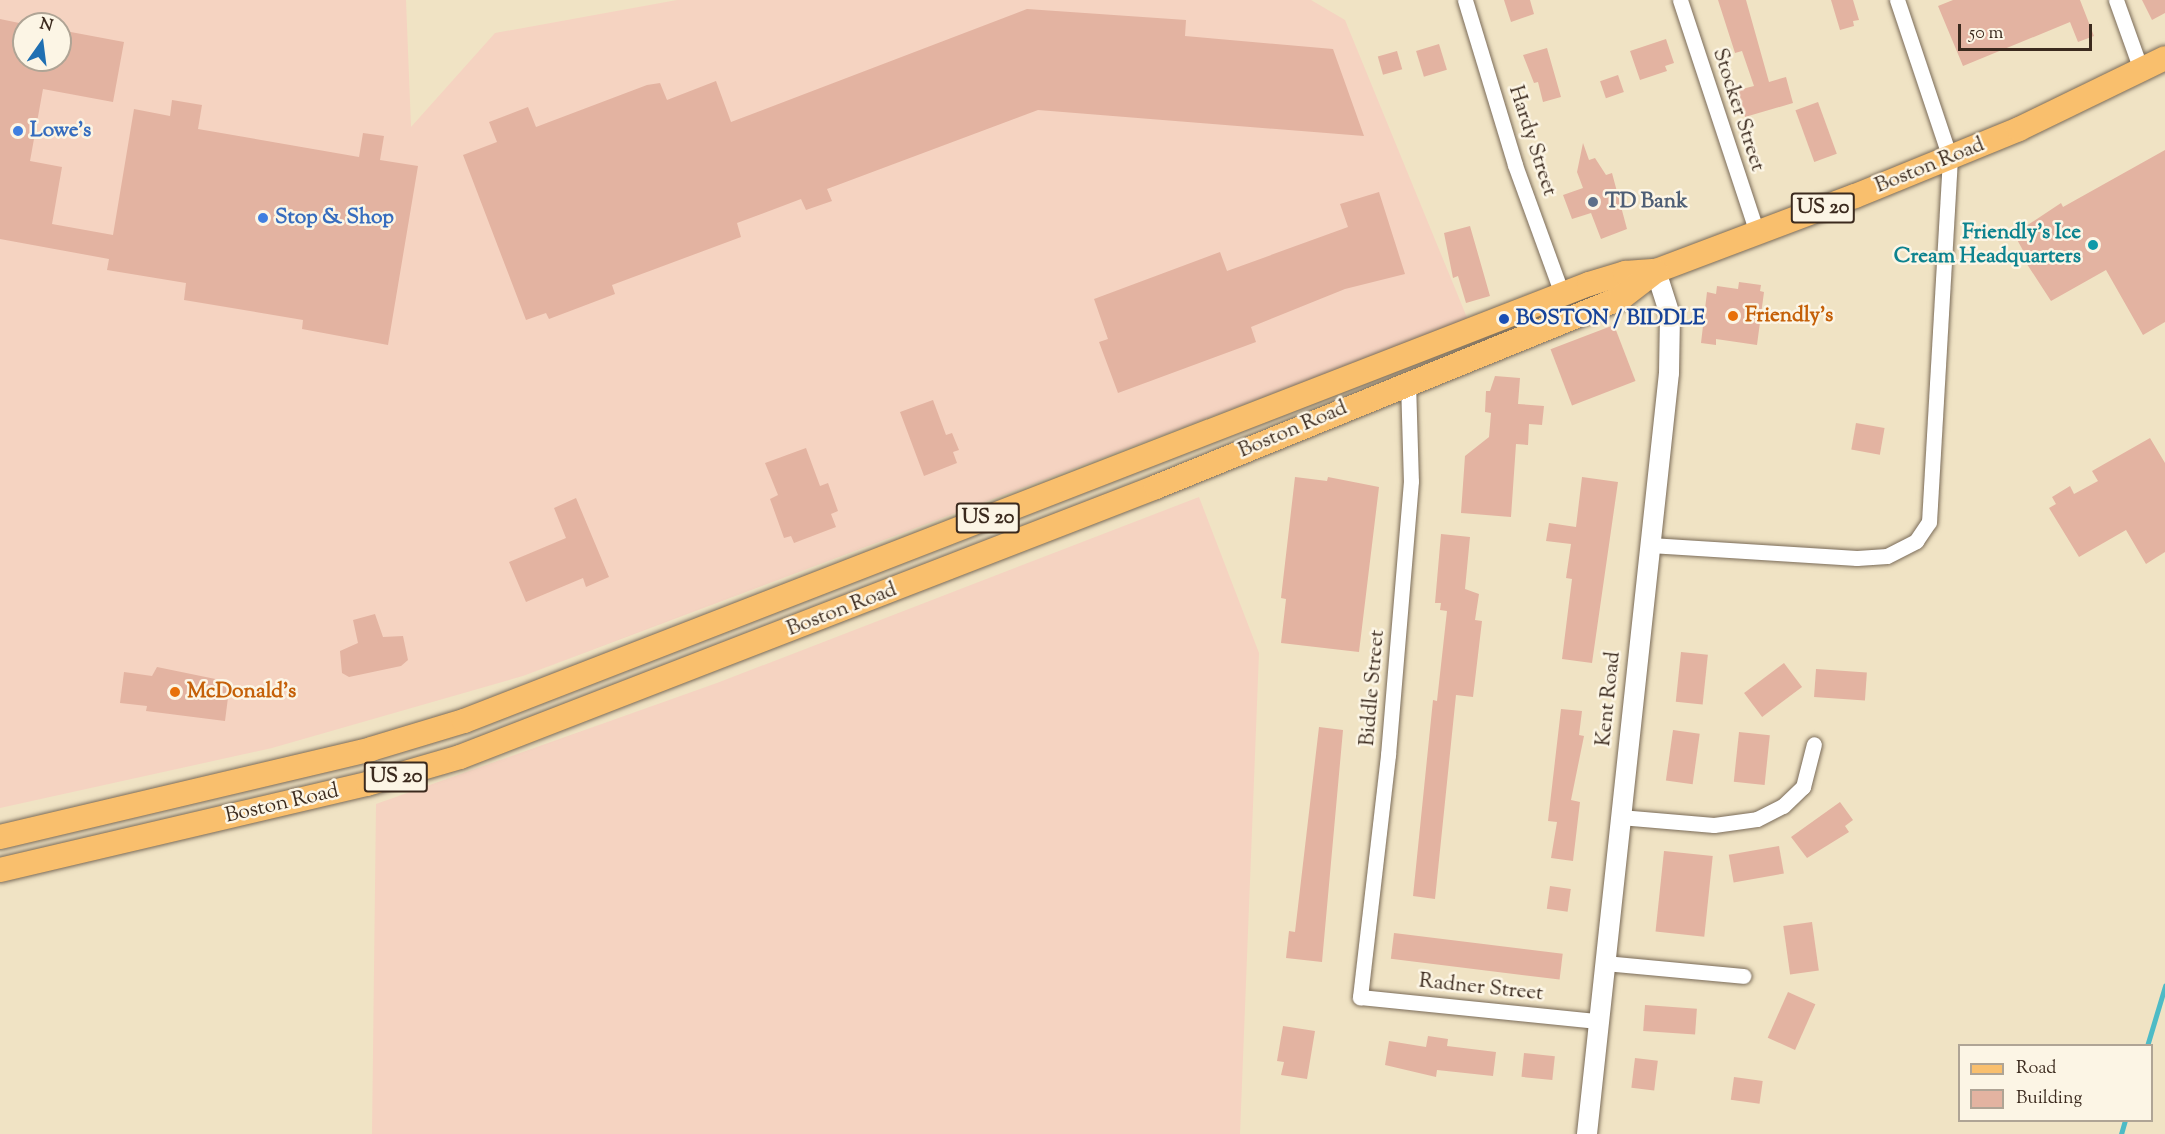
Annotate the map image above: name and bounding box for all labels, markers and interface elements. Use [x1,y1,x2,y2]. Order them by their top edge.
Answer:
north arrow [12,12,72,72]
scale bar [1961,12,2094,50]
text: N [37,13,55,39]
text: 50 m [1969,21,2003,47]
street label: Stocker Street [1706,45,1770,175]
street label: Hardy Street [1502,83,1562,199]
place label: Lowe's [30,118,91,144]
marker: Lowe's [11,124,25,138]
street label: Boston Road [1872,133,1988,199]
place label: TD Bank [1605,189,1688,215]
road number: US 20 [1790,191,1856,225]
marker: TD Bank [1586,195,1600,209]
place label: Stop & Shop [275,205,394,231]
marker: Stop & Shop [256,211,270,225]
place label: Friendly's Ice Cream Headquarters [1894,220,2081,270]
marker: Friendly's Ice Cream Headquarters [2086,238,2100,252]
place label: Friendly's [1745,303,1833,329]
place label: BOSTON / BIDDLE [1516,306,1705,332]
marker: Friendly's [1726,309,1740,323]
marker: BOSTON / BIDDLE [1497,312,1511,326]
street label: Boston Road [1235,396,1351,464]
road number: US 20 [955,501,1021,535]
street label: Boston Road [783,577,901,643]
street label: Biddle Street [1355,629,1391,747]
street label: Kent Road [1591,650,1627,748]
place label: McDonald's [187,679,296,705]
marker: McDonald's [168,685,182,699]
road number: US 20 [363,760,429,794]
street label: Boston Road [223,779,341,829]
street label: Radner Street [1418,969,1544,1007]
legend [1958,1044,2153,1122]
text: Road [2016,1056,2056,1082]
text: Building [2016,1086,2082,1112]

